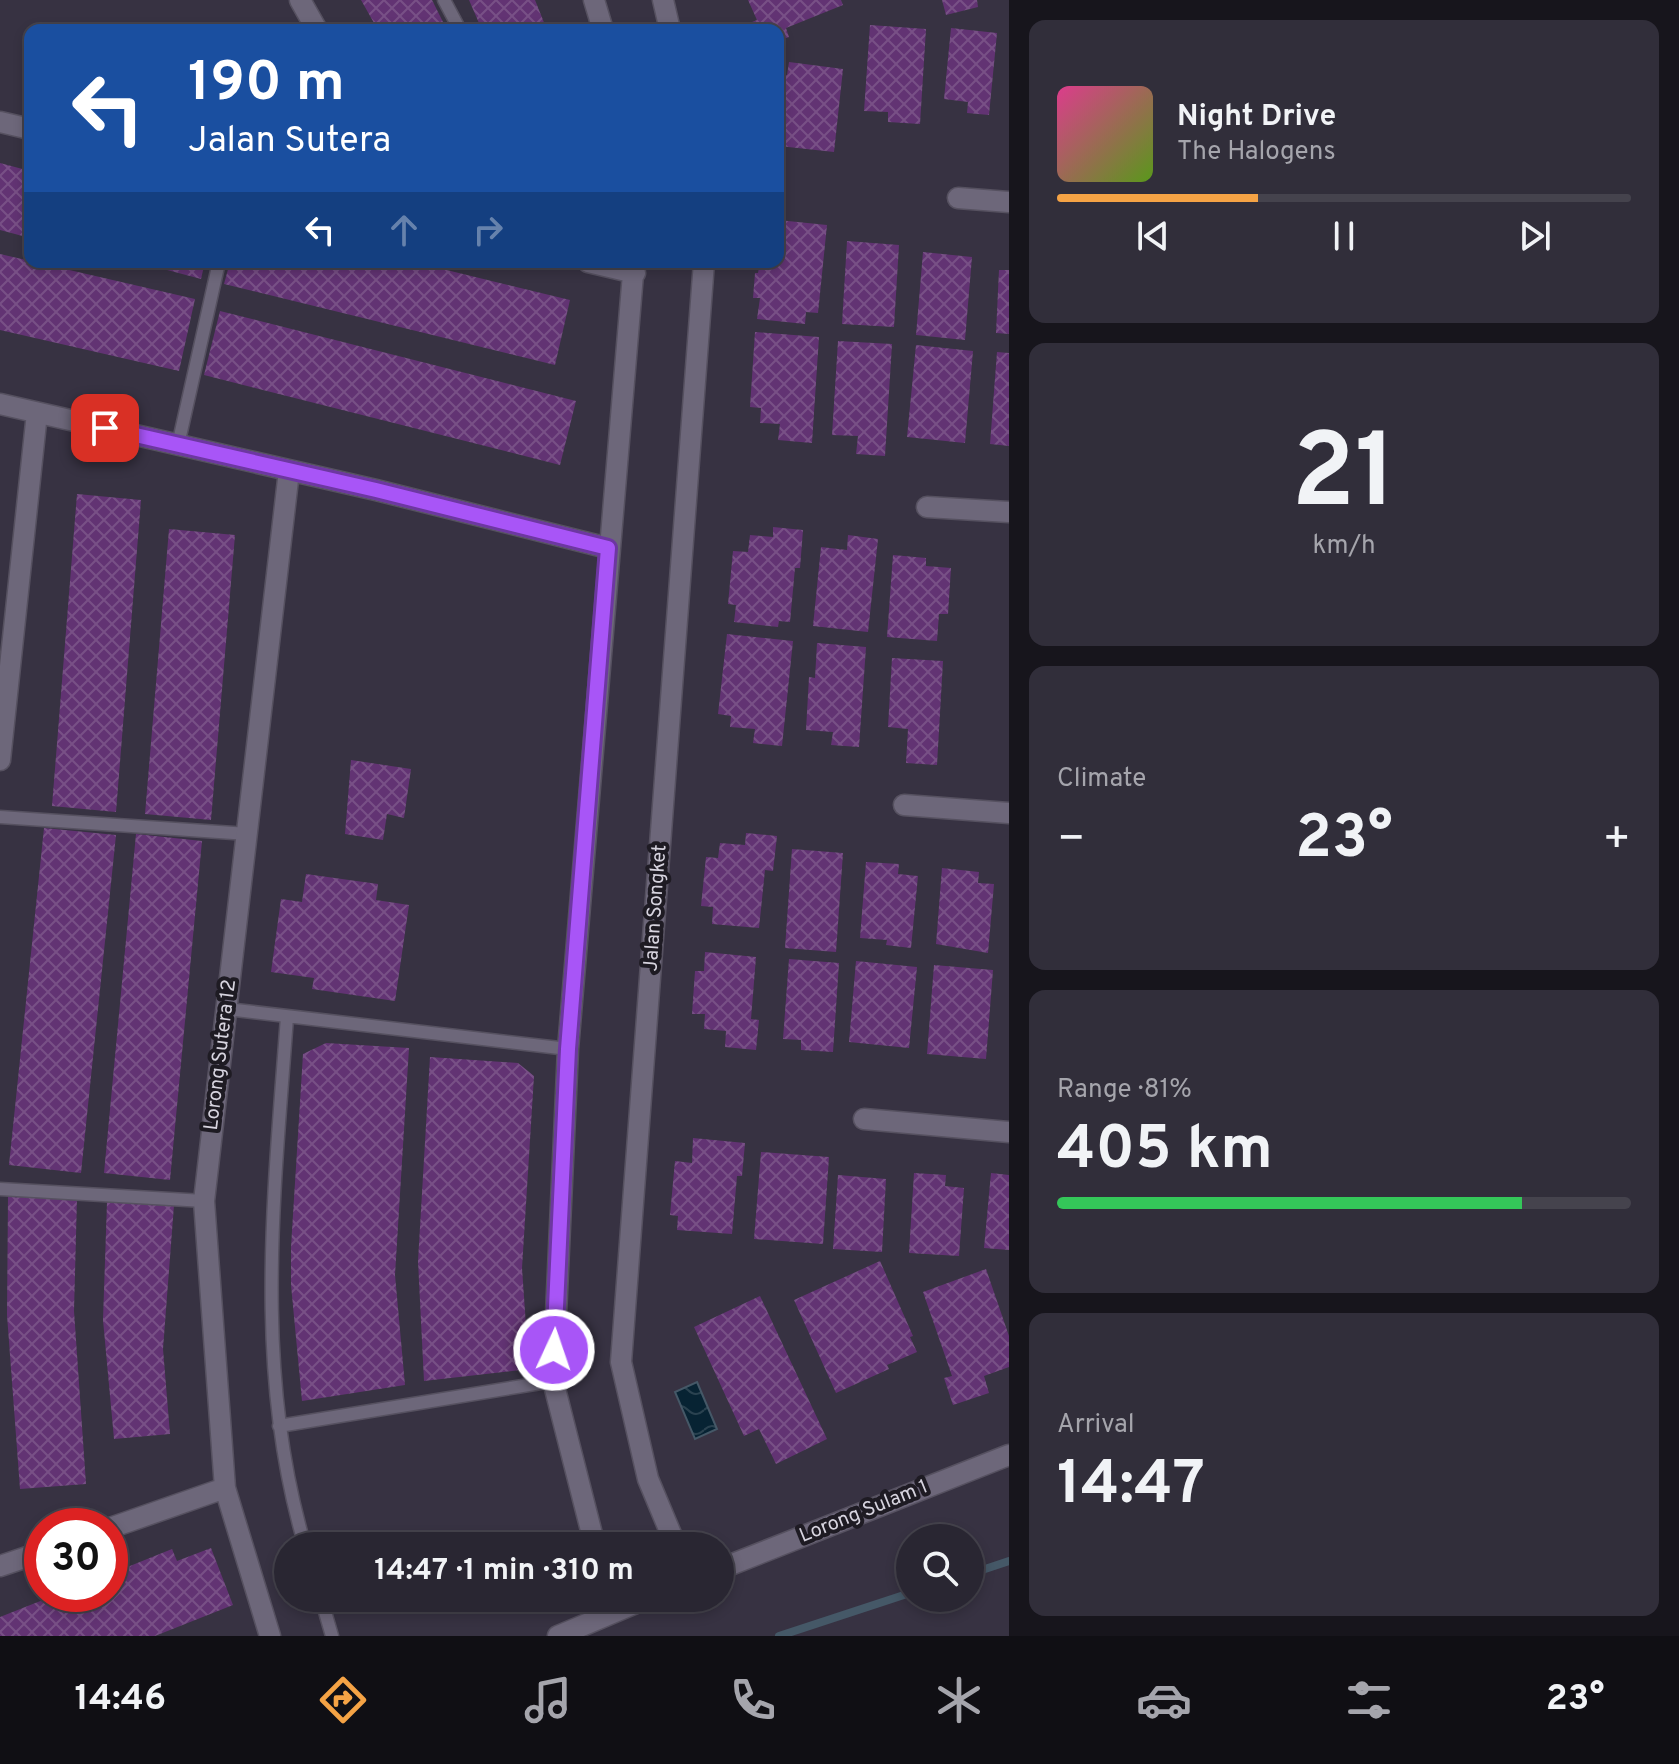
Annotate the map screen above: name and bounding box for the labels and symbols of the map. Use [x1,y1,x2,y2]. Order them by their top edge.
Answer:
pin [71,394,139,462]
street label: Jalan Songket [639,844,673,972]
street label: Lorong Sutera 12 [199,978,243,1132]
position arrow [512,1308,596,1392]
street label: Lorong Sulam 1 [796,1474,932,1550]
speed limit sign: 30 [24,1508,128,1612]

